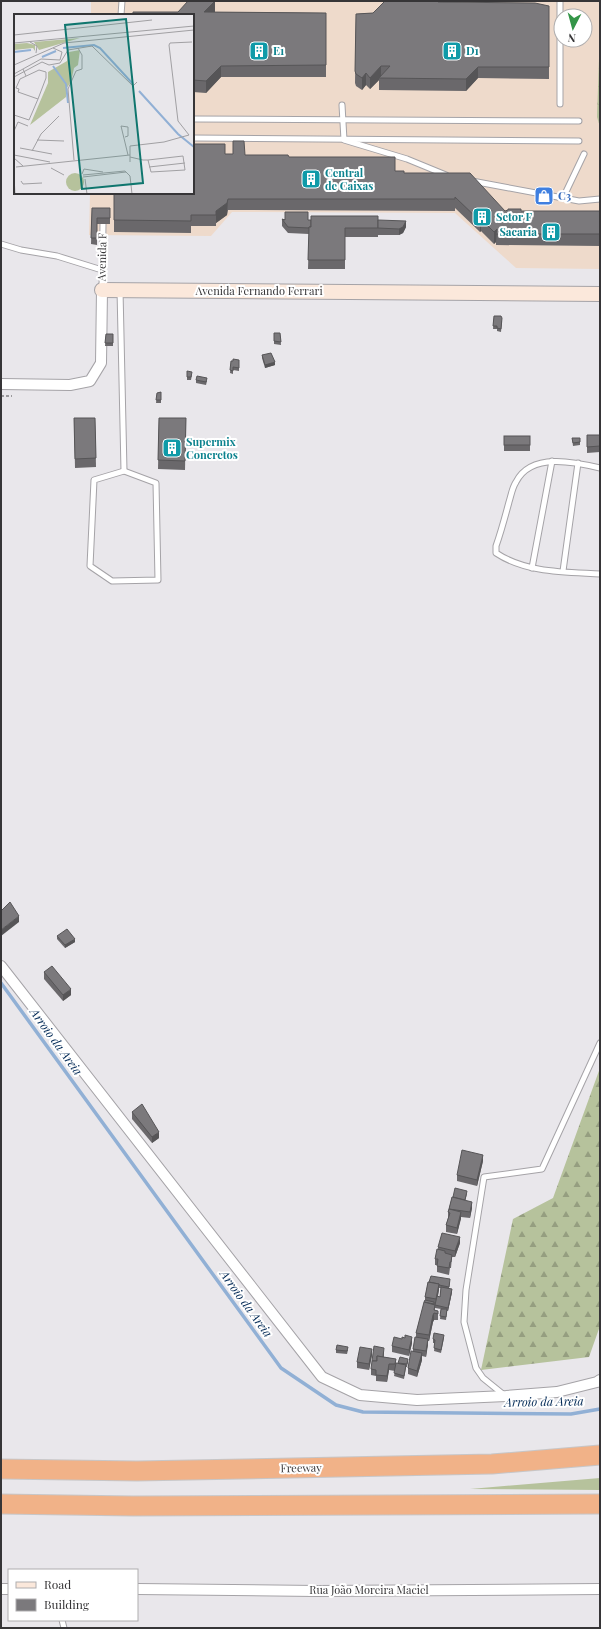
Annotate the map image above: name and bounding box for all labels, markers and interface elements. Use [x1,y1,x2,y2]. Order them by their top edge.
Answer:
north arrow [553,8,593,48]
inset map [14,14,194,194]
text: N [567,31,577,46]
building icon: E1 [248,40,270,62]
building icon: D1 [441,40,463,62]
place label: E1 [273,43,284,58]
place label: D1 [466,43,479,58]
place label: Central de Caixas [325,165,373,193]
building icon: Central de Caixas [300,168,322,190]
shop icon: C3 [533,185,555,207]
place label: C3 [558,188,571,203]
building icon: Setor F [471,206,493,228]
place label: Setor F [496,209,532,224]
building icon: Sacaria [540,221,562,243]
place label: Sacaria [499,224,537,239]
street label: Avenida F [94,233,109,282]
street label: Avenida Fernando Ferrari [194,283,323,298]
place label: Supermix Concretos [186,434,238,462]
building icon: Supermix Concretos [161,437,183,459]
water label: Arroio da Areia [26,1003,87,1078]
water label: Arroio da Areia [216,1265,277,1340]
water label: Arroio da Areia [502,1392,584,1410]
street label: Freeway [280,1460,322,1475]
legend [8,1569,138,1621]
text: Road [44,1576,71,1592]
street label: Rua João Moreira Maciel [309,1582,429,1597]
text: Building [44,1596,90,1612]

